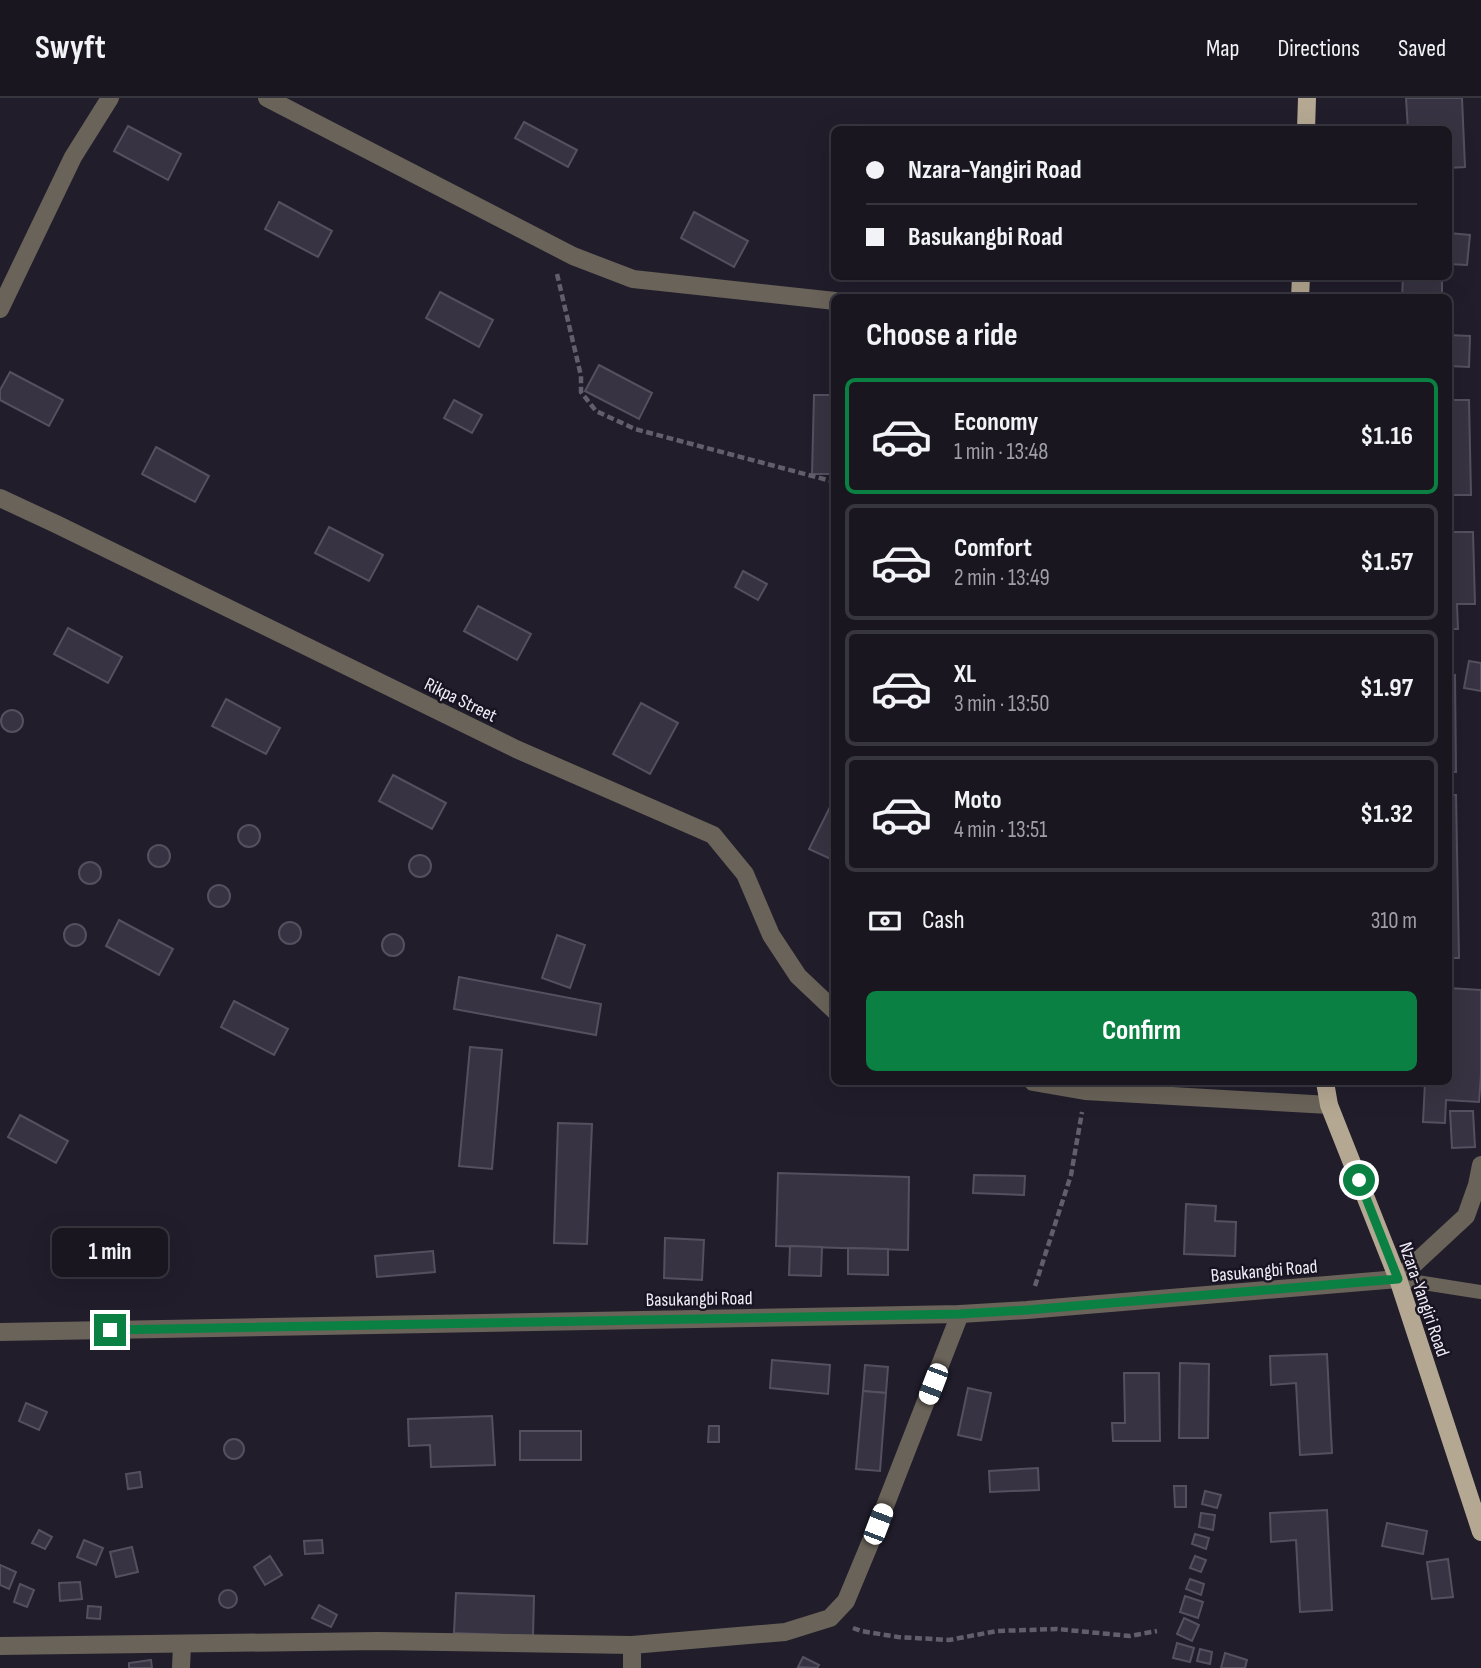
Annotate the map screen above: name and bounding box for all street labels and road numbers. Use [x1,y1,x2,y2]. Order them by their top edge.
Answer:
street label: Rikpa Street [420,673,501,728]
street label: Nzara-Yangiri Road [1393,1239,1454,1360]
street label: Basukangbi Road [1210,1255,1318,1288]
street label: Basukangbi Road [645,1287,753,1312]

